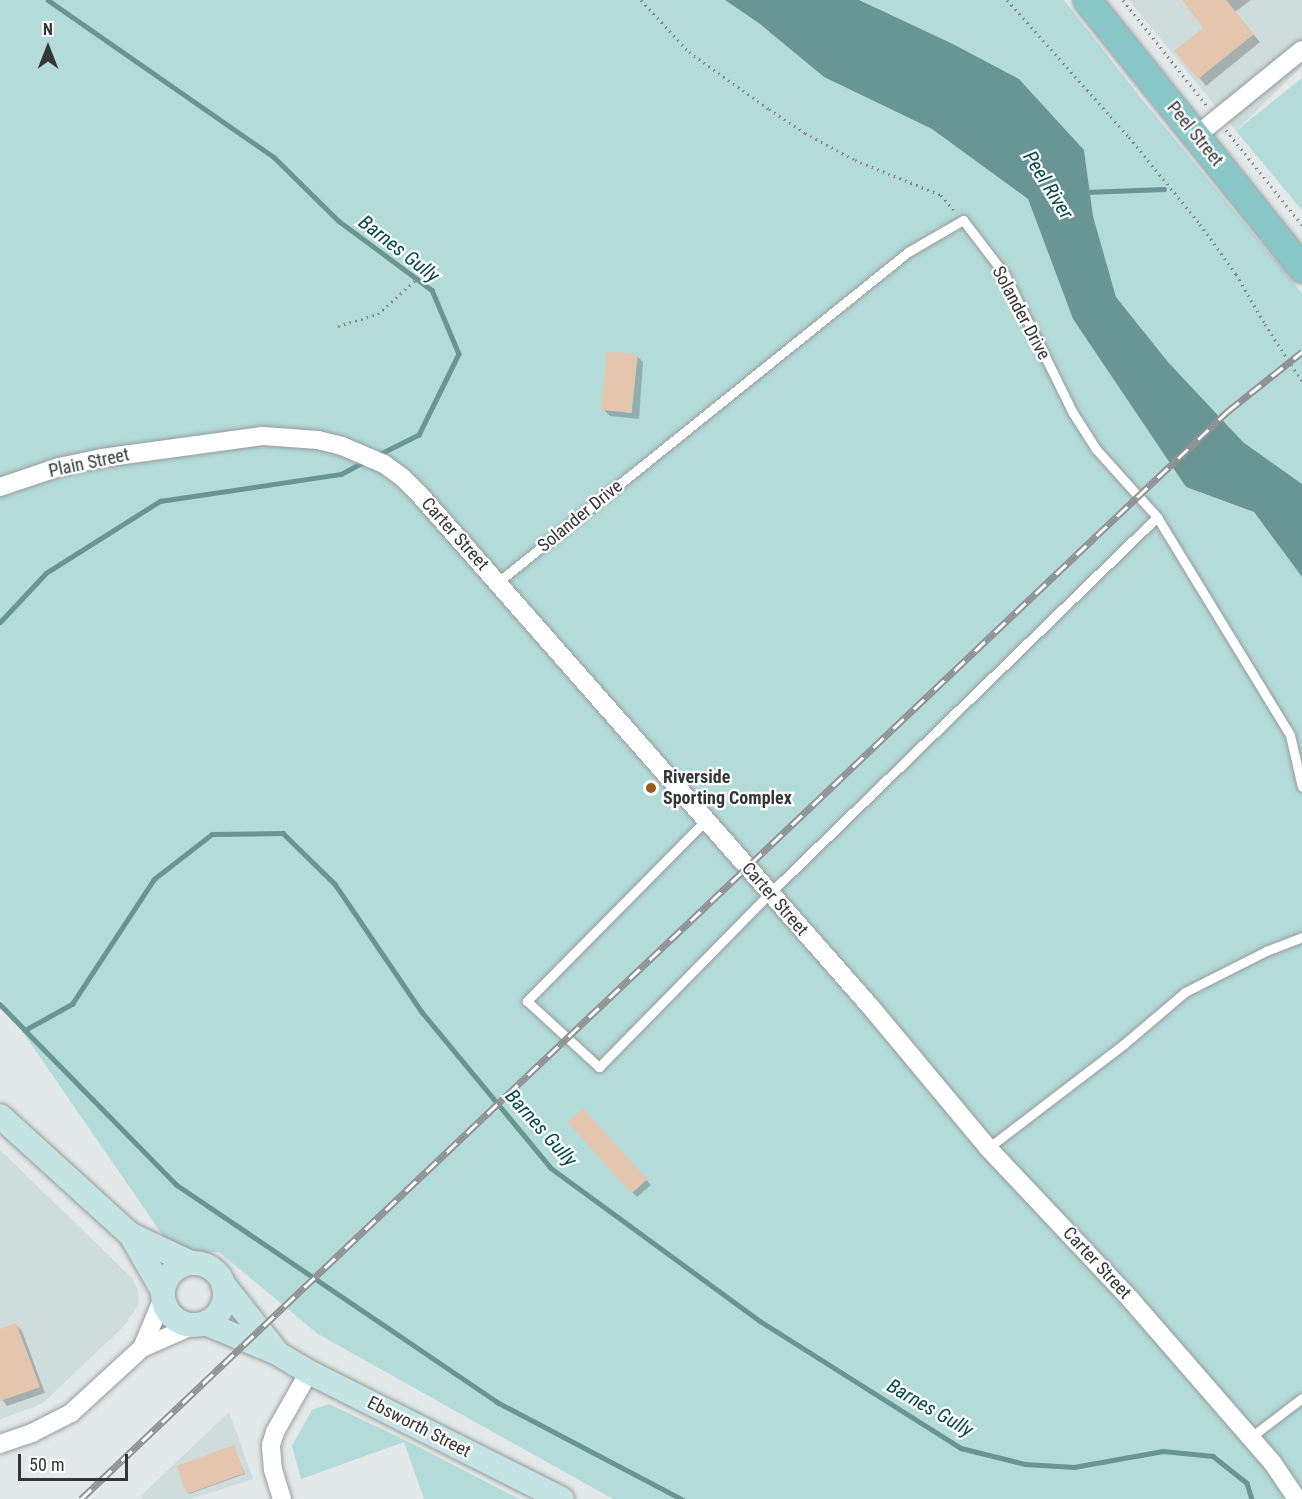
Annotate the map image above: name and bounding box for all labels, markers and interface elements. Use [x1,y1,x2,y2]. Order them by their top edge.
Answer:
north arrow [18,18,78,78]
text: N [43,20,53,39]
street label: Peel Street [1162,97,1228,171]
water label: Peel River [1018,147,1078,223]
water label: Barnes Gully [354,210,444,288]
street label: Solander Drive [987,263,1055,363]
street label: Plain Street [47,444,131,482]
street label: Solander Drive [533,475,627,557]
street label: Carter Street [417,493,493,575]
place label: Riverside Sporting Complex [663,767,792,810]
marker: Riverside Sporting Complex [644,781,658,795]
street label: Carter Street [737,858,813,940]
water label: Barnes Gully [500,1084,582,1172]
street label: Carter Street [1058,1223,1136,1303]
water label: Barnes Gully [883,1374,977,1442]
street label: Ebsworth Street [364,1392,474,1462]
scale bar [21,1442,130,1480]
text: 50 m [29,1454,64,1475]

